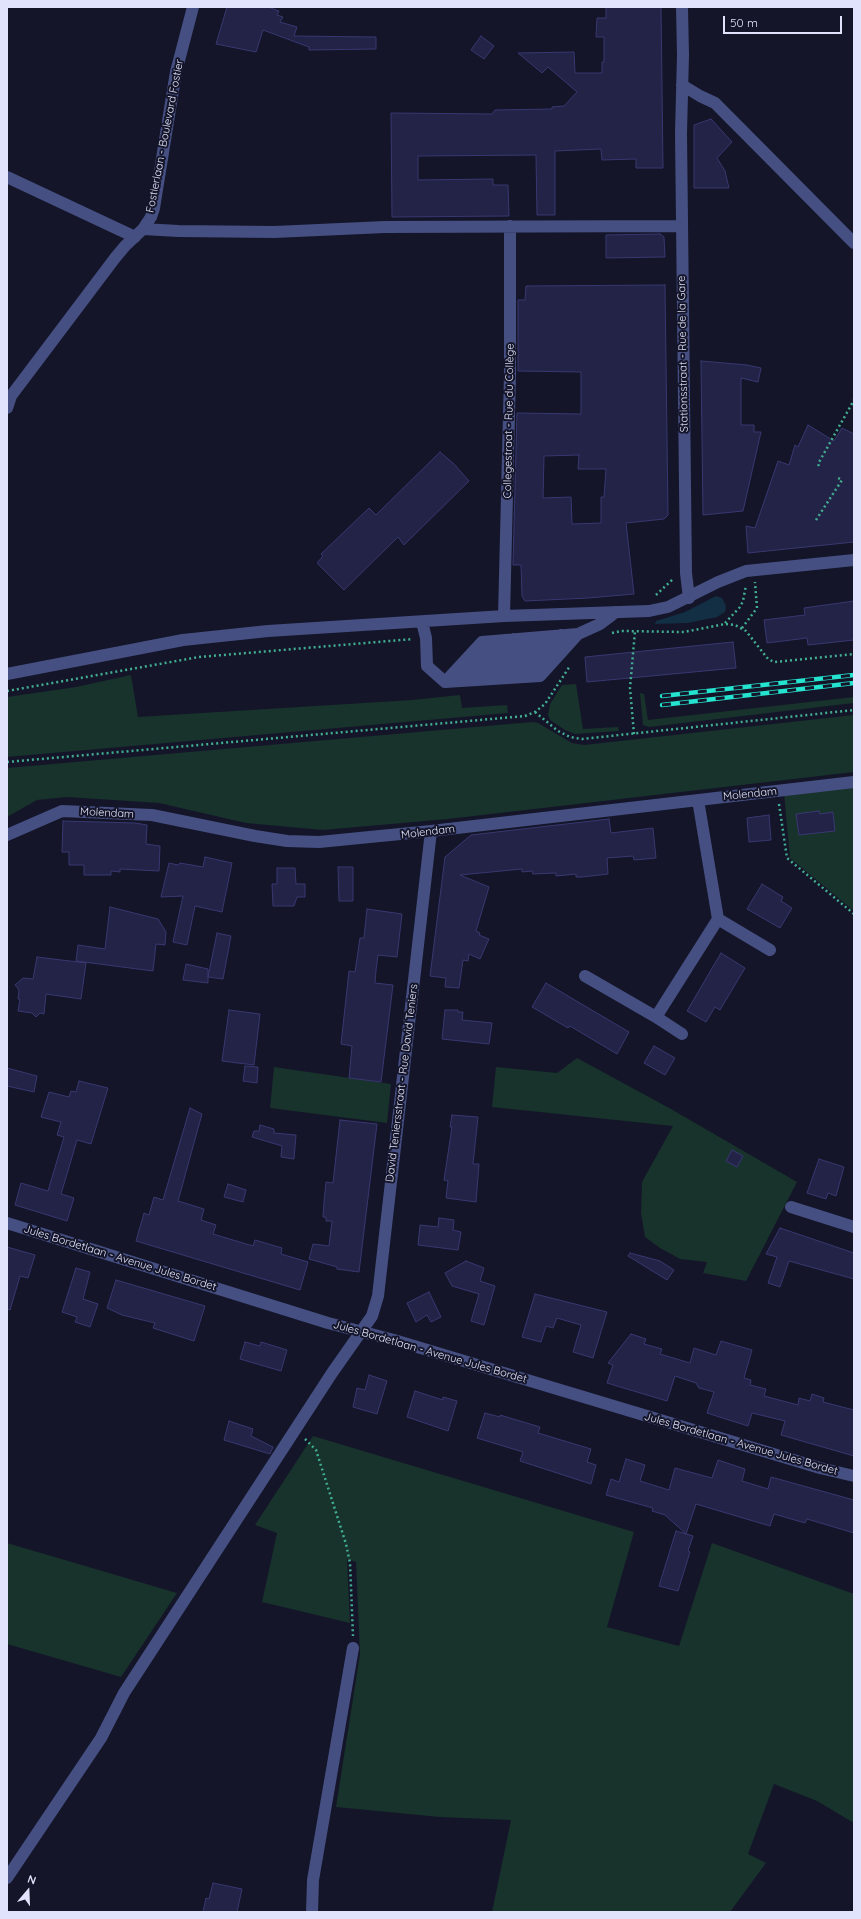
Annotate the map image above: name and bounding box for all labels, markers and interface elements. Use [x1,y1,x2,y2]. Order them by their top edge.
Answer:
scale bar [725,8,844,34]
text: 50 m [730,15,758,30]
street label: Fostierlaan - Boulevard Fostier [144,58,186,214]
street label: Stationsstraat - Rue de la Gare [675,276,691,432]
street label: Collegestraat - Rue du Collège [501,343,517,499]
street label: Molendam [722,785,778,803]
street label: Molendam [80,805,134,821]
street label: Molendam [400,822,456,842]
street label: David Teniersstraat - Rue David Teniers [383,983,421,1183]
street label: Jules Bordetlaan - Avenue Jules Bordet [22,1222,218,1294]
street label: Jules Bordetlaan - Avenue Jules Bordet [332,1318,528,1386]
street label: Jules Bordetlaan - Avenue Jules Bordet [643,1410,839,1478]
north arrow [8,1871,48,1911]
text: N [26,1872,38,1888]

